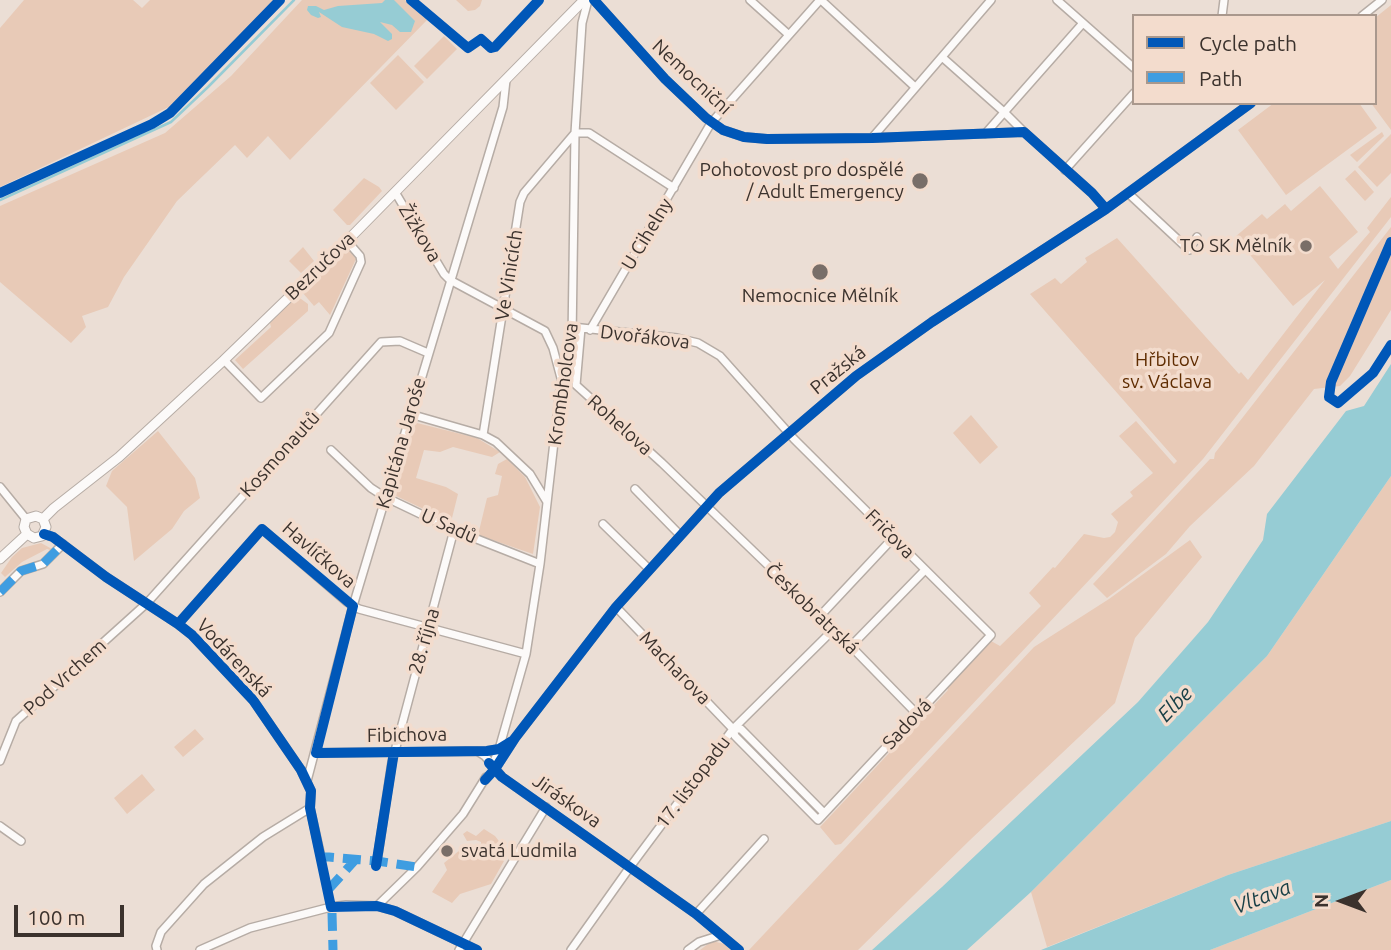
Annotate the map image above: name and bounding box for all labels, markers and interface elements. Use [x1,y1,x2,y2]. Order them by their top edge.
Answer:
legend [1132,14,1377,105]
text: Cycle path [1199,31,1297,55]
street label: Nemocniční [648,35,736,119]
text: Path [1199,66,1242,90]
place label: Pohotovost pro dospělé / Adult Emergency [700,159,904,203]
marker: Pohotovost pro dospělé / Adult Emergency [910,171,930,191]
street label: U Cihelny [617,194,677,274]
street label: Žižkova [394,200,446,266]
street label: Bezručova [280,227,360,305]
street label: Ve Vinicích [491,228,527,322]
place label: TO SK Mělník [1180,235,1292,257]
marker: TO SK Mělník [1298,238,1314,254]
marker: Nemocnice Mělník [810,262,830,282]
place label: Nemocnice Mělník [742,285,898,307]
street label: Dvořákova [599,320,691,354]
street label: Krombholcova [543,321,583,447]
street label: Pražská [806,341,870,399]
park label: Hřbitov sv. Václava [1122,349,1212,393]
street label: Kapitána Jaroše [371,375,431,511]
street label: Rohelova [583,390,657,460]
street label: Kosmonautů [235,406,325,502]
street label: U Sadů [417,504,481,548]
street label: Fričova [861,505,919,563]
street label: Havlíčkova [278,517,360,593]
street label: Českobratrská [761,559,863,659]
street label: 28. října [404,605,444,677]
street label: Vodárenská [192,614,276,702]
street label: Macharova [634,627,716,709]
street label: Pod Vrchem [19,634,111,720]
water label: Elbe [1152,681,1198,727]
street label: Sadová [878,694,936,754]
street label: Fibichova [367,723,447,747]
street label: 17. listopadu [651,731,735,833]
street label: Jiráskova [528,769,606,833]
place label: svatá Ludmila [461,840,577,862]
marker: svatá Ludmila [439,843,455,859]
north arrow [1307,866,1377,936]
water label: Vltava [1230,875,1294,919]
scale bar [18,890,128,934]
text: N [1310,894,1332,908]
text: 100 m [27,905,85,929]

